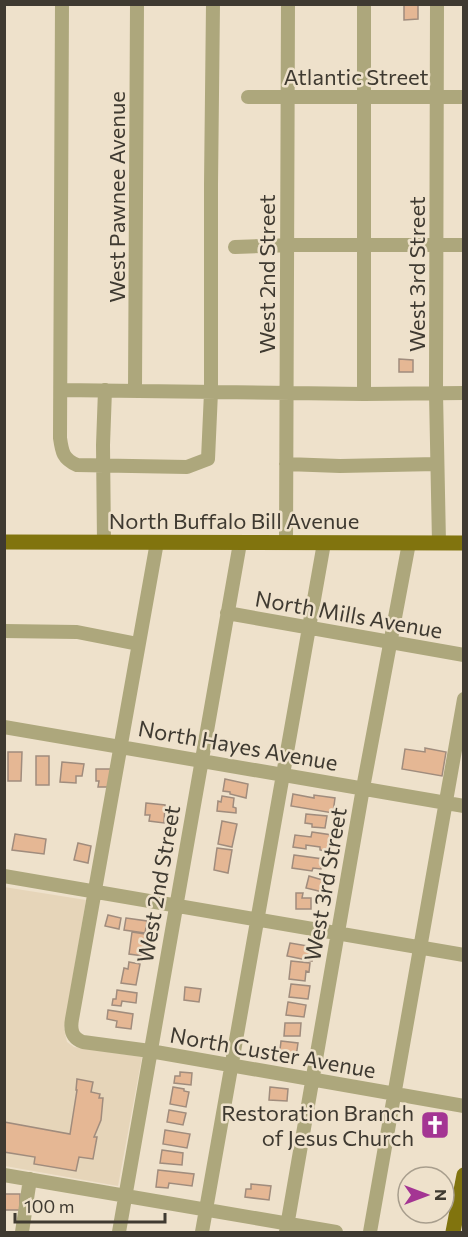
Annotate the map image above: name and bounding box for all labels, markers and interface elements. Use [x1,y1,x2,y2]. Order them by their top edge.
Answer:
street label: Atlantic Street [284,63,428,90]
street label: West Pawnee Avenue [103,91,130,303]
street label: West 2nd Street [253,194,280,354]
street label: West 3rd Street [403,196,430,352]
street label: North Buffalo Bill Avenue [109,507,359,534]
street label: North Mills Avenue [253,584,445,644]
street label: North Hayes Avenue [136,714,340,776]
street label: West 2nd Street [131,803,185,965]
street label: West 3rd Street [298,805,352,963]
street label: North Custer Avenue [168,1021,378,1083]
place label: Restoration Branch of Jesus Church [221,1099,414,1151]
church icon: Restoration Branch of Jesus Church [419,1109,451,1141]
north arrow [396,1165,456,1225]
scale bar [15,1186,165,1224]
text: N [432,1189,451,1201]
text: 100 m [24,1195,74,1217]

